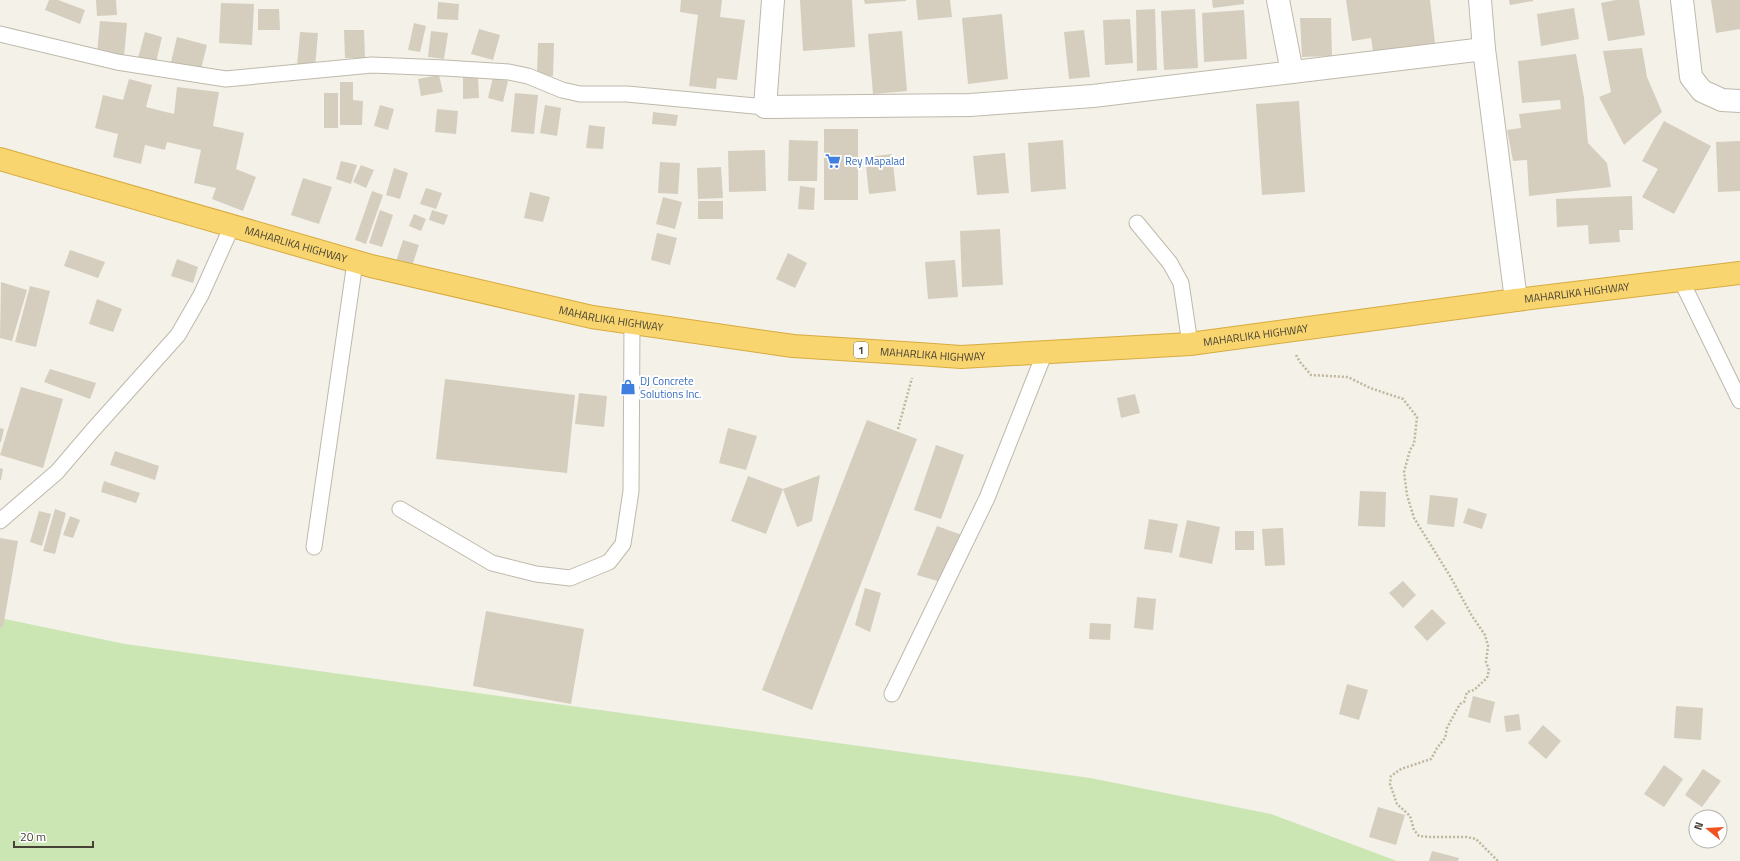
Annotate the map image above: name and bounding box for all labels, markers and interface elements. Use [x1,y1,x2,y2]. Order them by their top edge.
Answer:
supermarket icon: Rey Mapalad [824,152,842,170]
place label: Rey Mapalad [845,153,905,169]
street label: MAHARLIKA HIGHWAY [243,222,349,267]
street label: MAHARLIKA HIGHWAY [1523,278,1630,307]
street label: MAHARLIKA HIGHWAY [557,302,664,335]
street label: MAHARLIKA HIGHWAY [1202,320,1309,350]
road number: 1 [854,342,868,358]
street label: MAHARLIKA HIGHWAY [879,344,986,365]
place label: DJ Concrete Solutions Inc. [640,373,701,402]
shop icon: DJ Concrete Solutions Inc. [619,378,637,396]
north arrow [1688,809,1728,849]
text: N [1690,820,1707,832]
scale bar [14,823,93,849]
text: 20 m [20,827,46,846]

